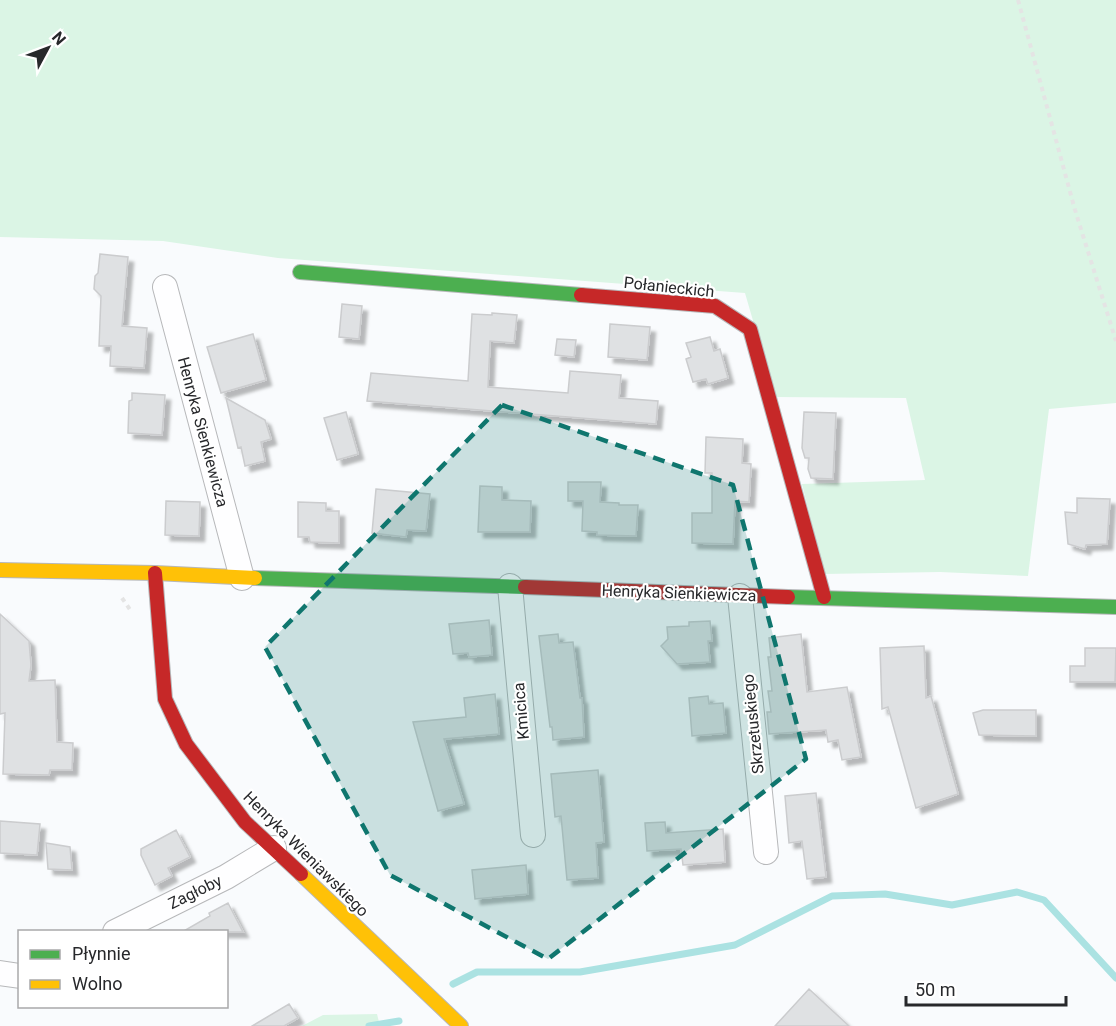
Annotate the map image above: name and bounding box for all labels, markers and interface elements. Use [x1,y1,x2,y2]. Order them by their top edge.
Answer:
north arrow [18,18,78,78]
text: N [48,28,70,49]
street label: Połanieckich [623,273,715,301]
street label: Henryka Sienkiewicza [174,355,232,509]
street label: Henryka Sienkiewicza [601,581,757,605]
street label: Skrzetuskiego [738,673,768,775]
street label: Kmicica [509,682,533,740]
street label: Henryka Wieniawskiego [239,787,373,921]
street label: Zagłoby [165,871,225,913]
legend [18,930,228,1008]
text: Płynnie [72,943,131,964]
scale bar [906,969,1066,1007]
text: Wolno [72,973,123,994]
text: 50 m [915,979,955,1000]

